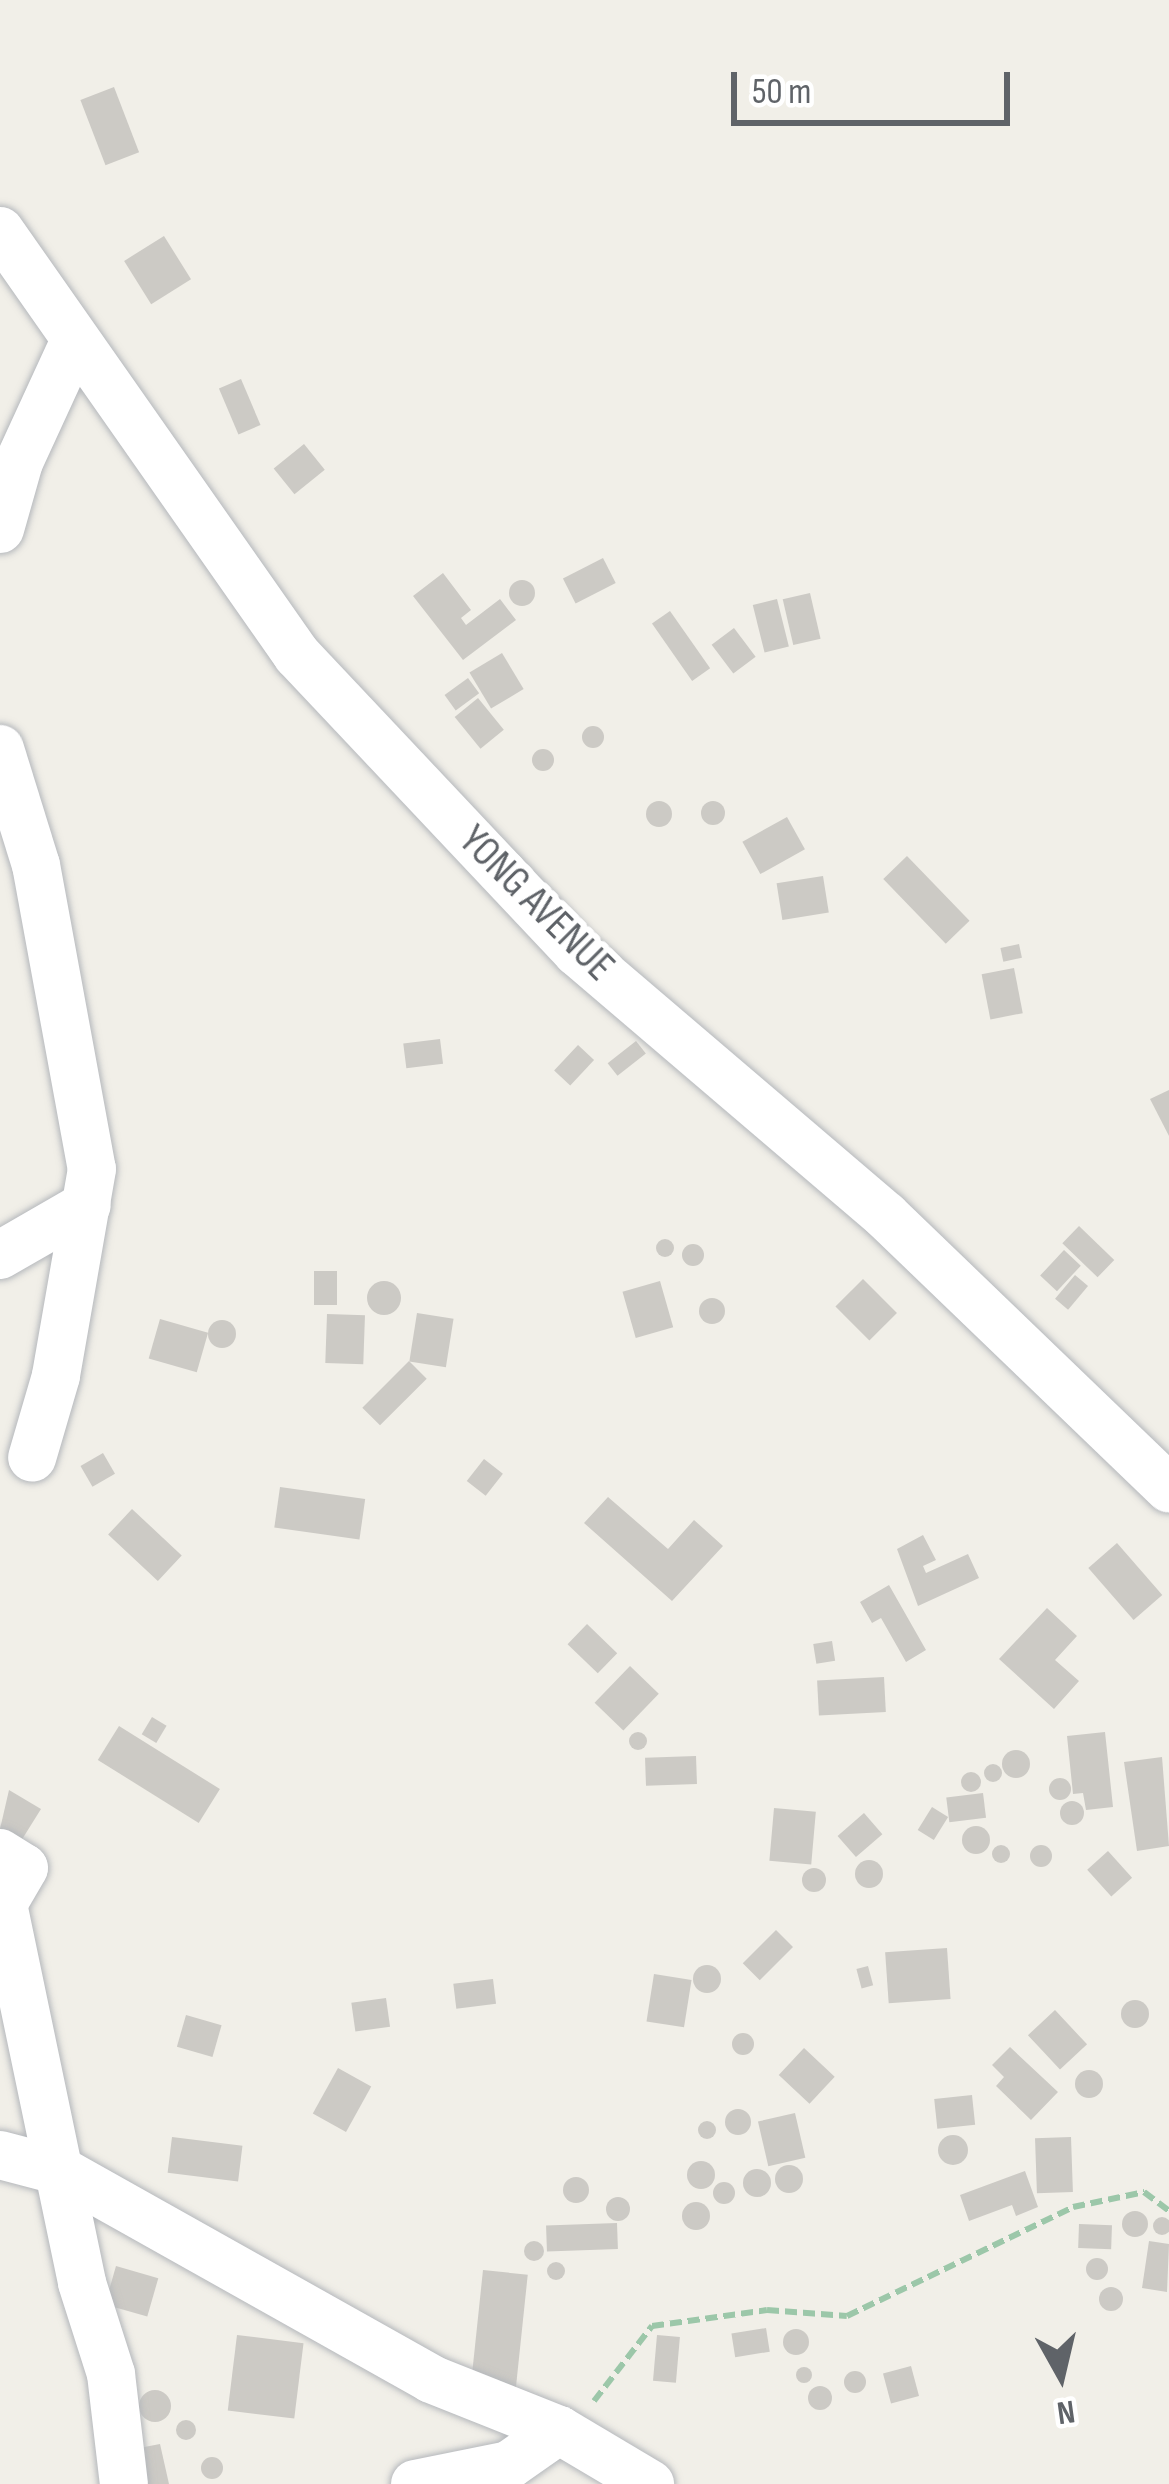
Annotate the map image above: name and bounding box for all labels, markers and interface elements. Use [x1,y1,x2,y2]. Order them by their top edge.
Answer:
scale bar [737,48,1016,122]
text: 50 m [752,71,811,114]
street label: YONG AVENUE [448,816,624,992]
north arrow [1001,2316,1121,2436]
text: N [1055,2391,1078,2433]

